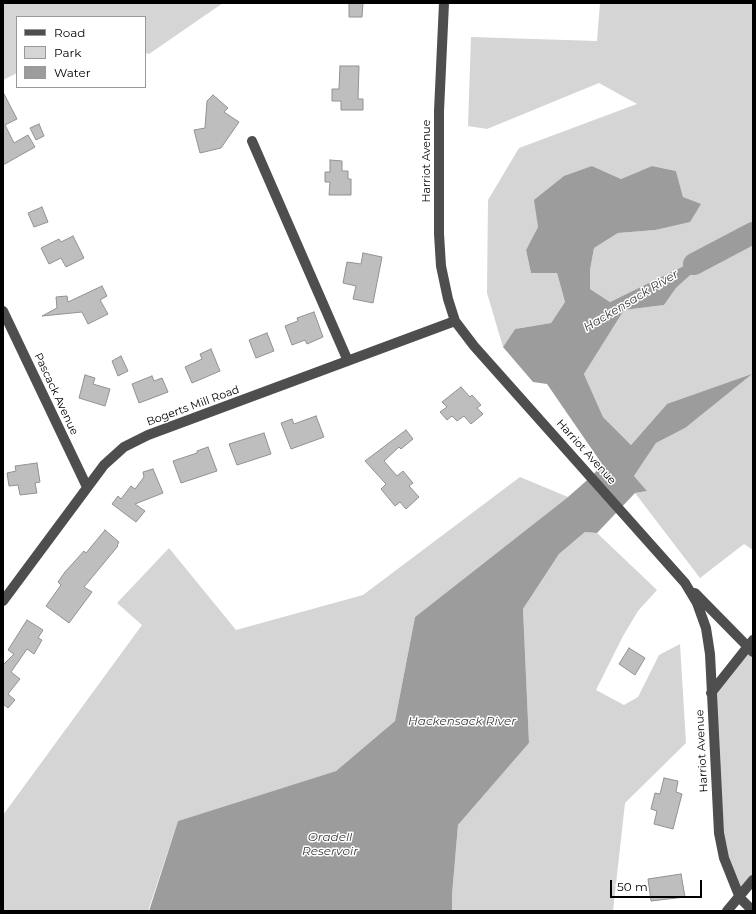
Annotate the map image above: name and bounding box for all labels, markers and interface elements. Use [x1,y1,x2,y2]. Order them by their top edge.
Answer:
legend [16,16,146,88]
text: Road [54,25,85,40]
text: Park [54,45,81,60]
text: Water [54,65,90,80]
street label: Harriot Avenue [420,120,434,202]
water label: Hackensack River [581,267,681,335]
street label: Pascack Avenue [31,351,81,437]
street label: Bogerts Mill Road [145,383,241,429]
street label: Harriot Avenue [553,417,619,487]
street label: Harriot Avenue [693,709,711,793]
water label: Hackensack River [408,714,516,728]
water label: Oradell Reservoir [302,830,358,858]
scale bar [612,872,704,898]
text: 50 m [617,879,648,894]

